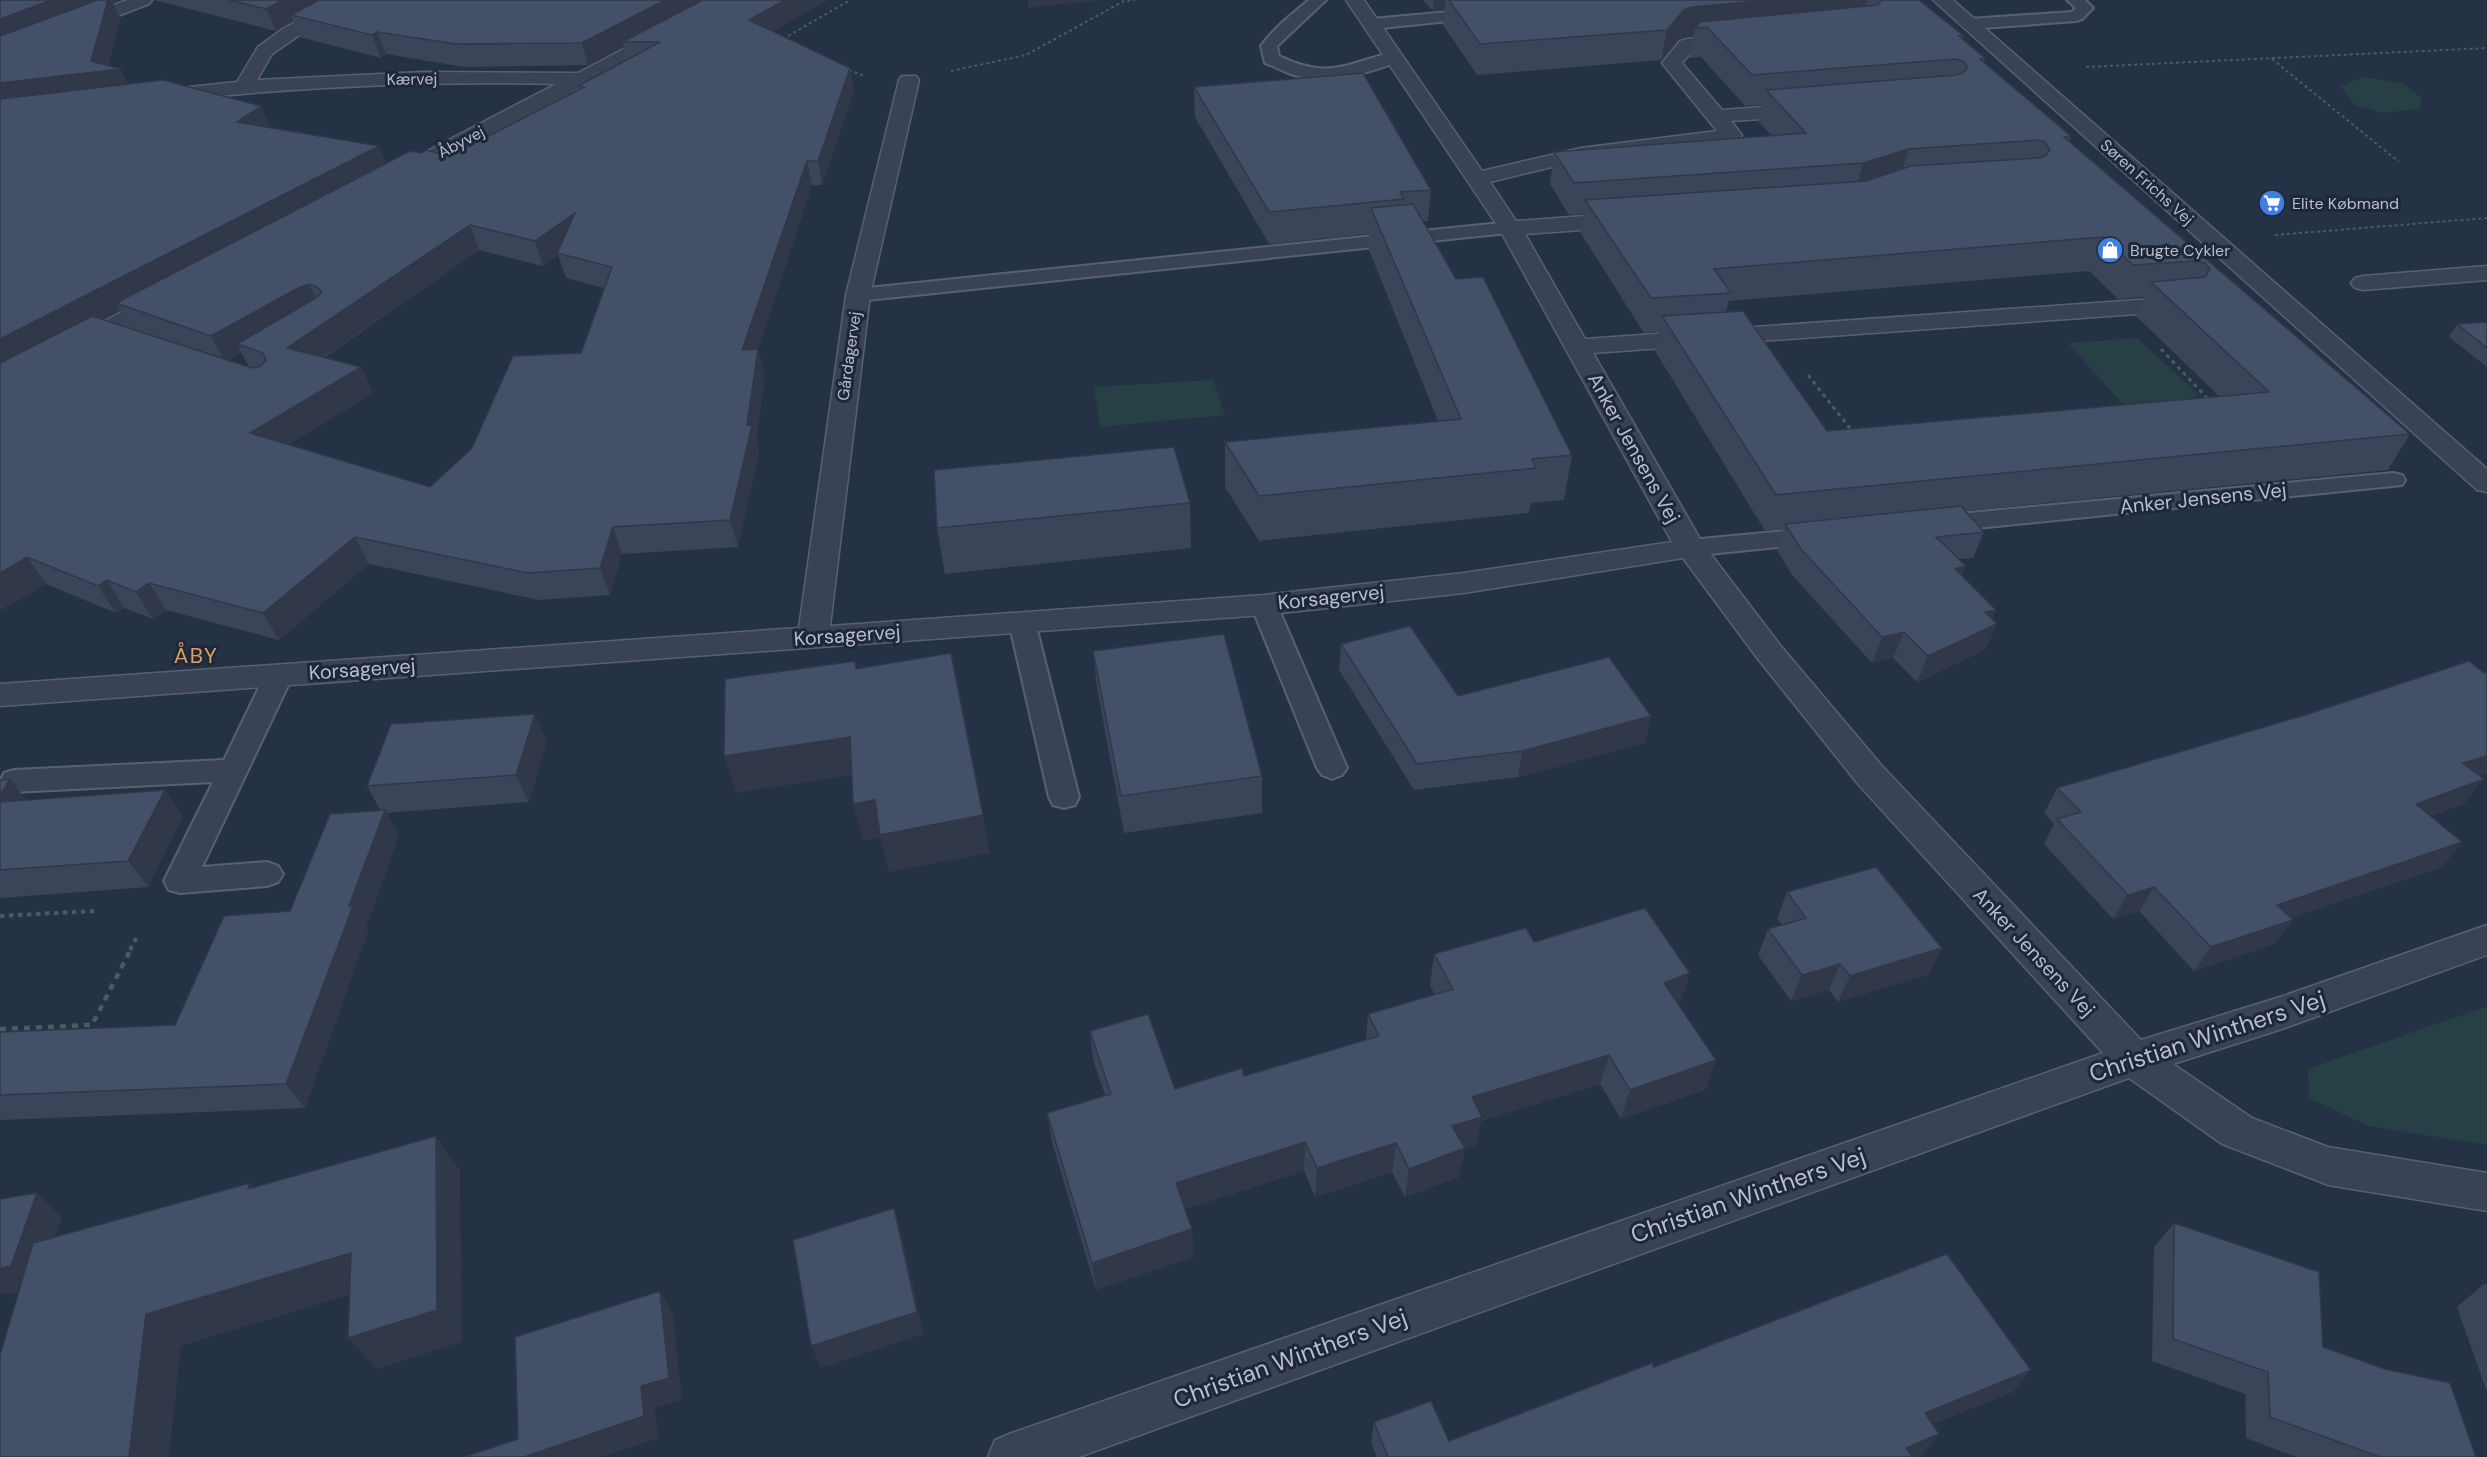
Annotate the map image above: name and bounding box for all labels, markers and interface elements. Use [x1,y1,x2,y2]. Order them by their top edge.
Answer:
street label: Kærvej [387,68,437,90]
street label: Åbyvej [434,121,488,163]
street label: Søren Frichs Vej [2096,135,2198,229]
supermarket icon: Elite Købmand [2257,188,2287,218]
place label: Elite Købmand [2292,193,2399,214]
shop icon: Brugte Cykler [2095,235,2125,265]
place label: Brugte Cykler [2130,240,2230,261]
street label: Gårdagervej [832,310,866,402]
street label: Anker Jensens Vej [1582,368,1686,528]
street label: Anker Jensens Vej [2118,476,2288,520]
street label: Korsagervej [1276,578,1386,616]
street label: Korsagervej [793,618,901,652]
district label: ÅBY [174,641,218,670]
street label: Korsagervej [308,652,416,686]
street label: Anker Jensens Vej [1967,882,2101,1022]
street label: Christian Winthers Vej [2085,983,2329,1089]
street label: Christian Winthers Vej [1626,1140,1870,1250]
street label: Christian Winthers Vej [1169,1301,1411,1415]

